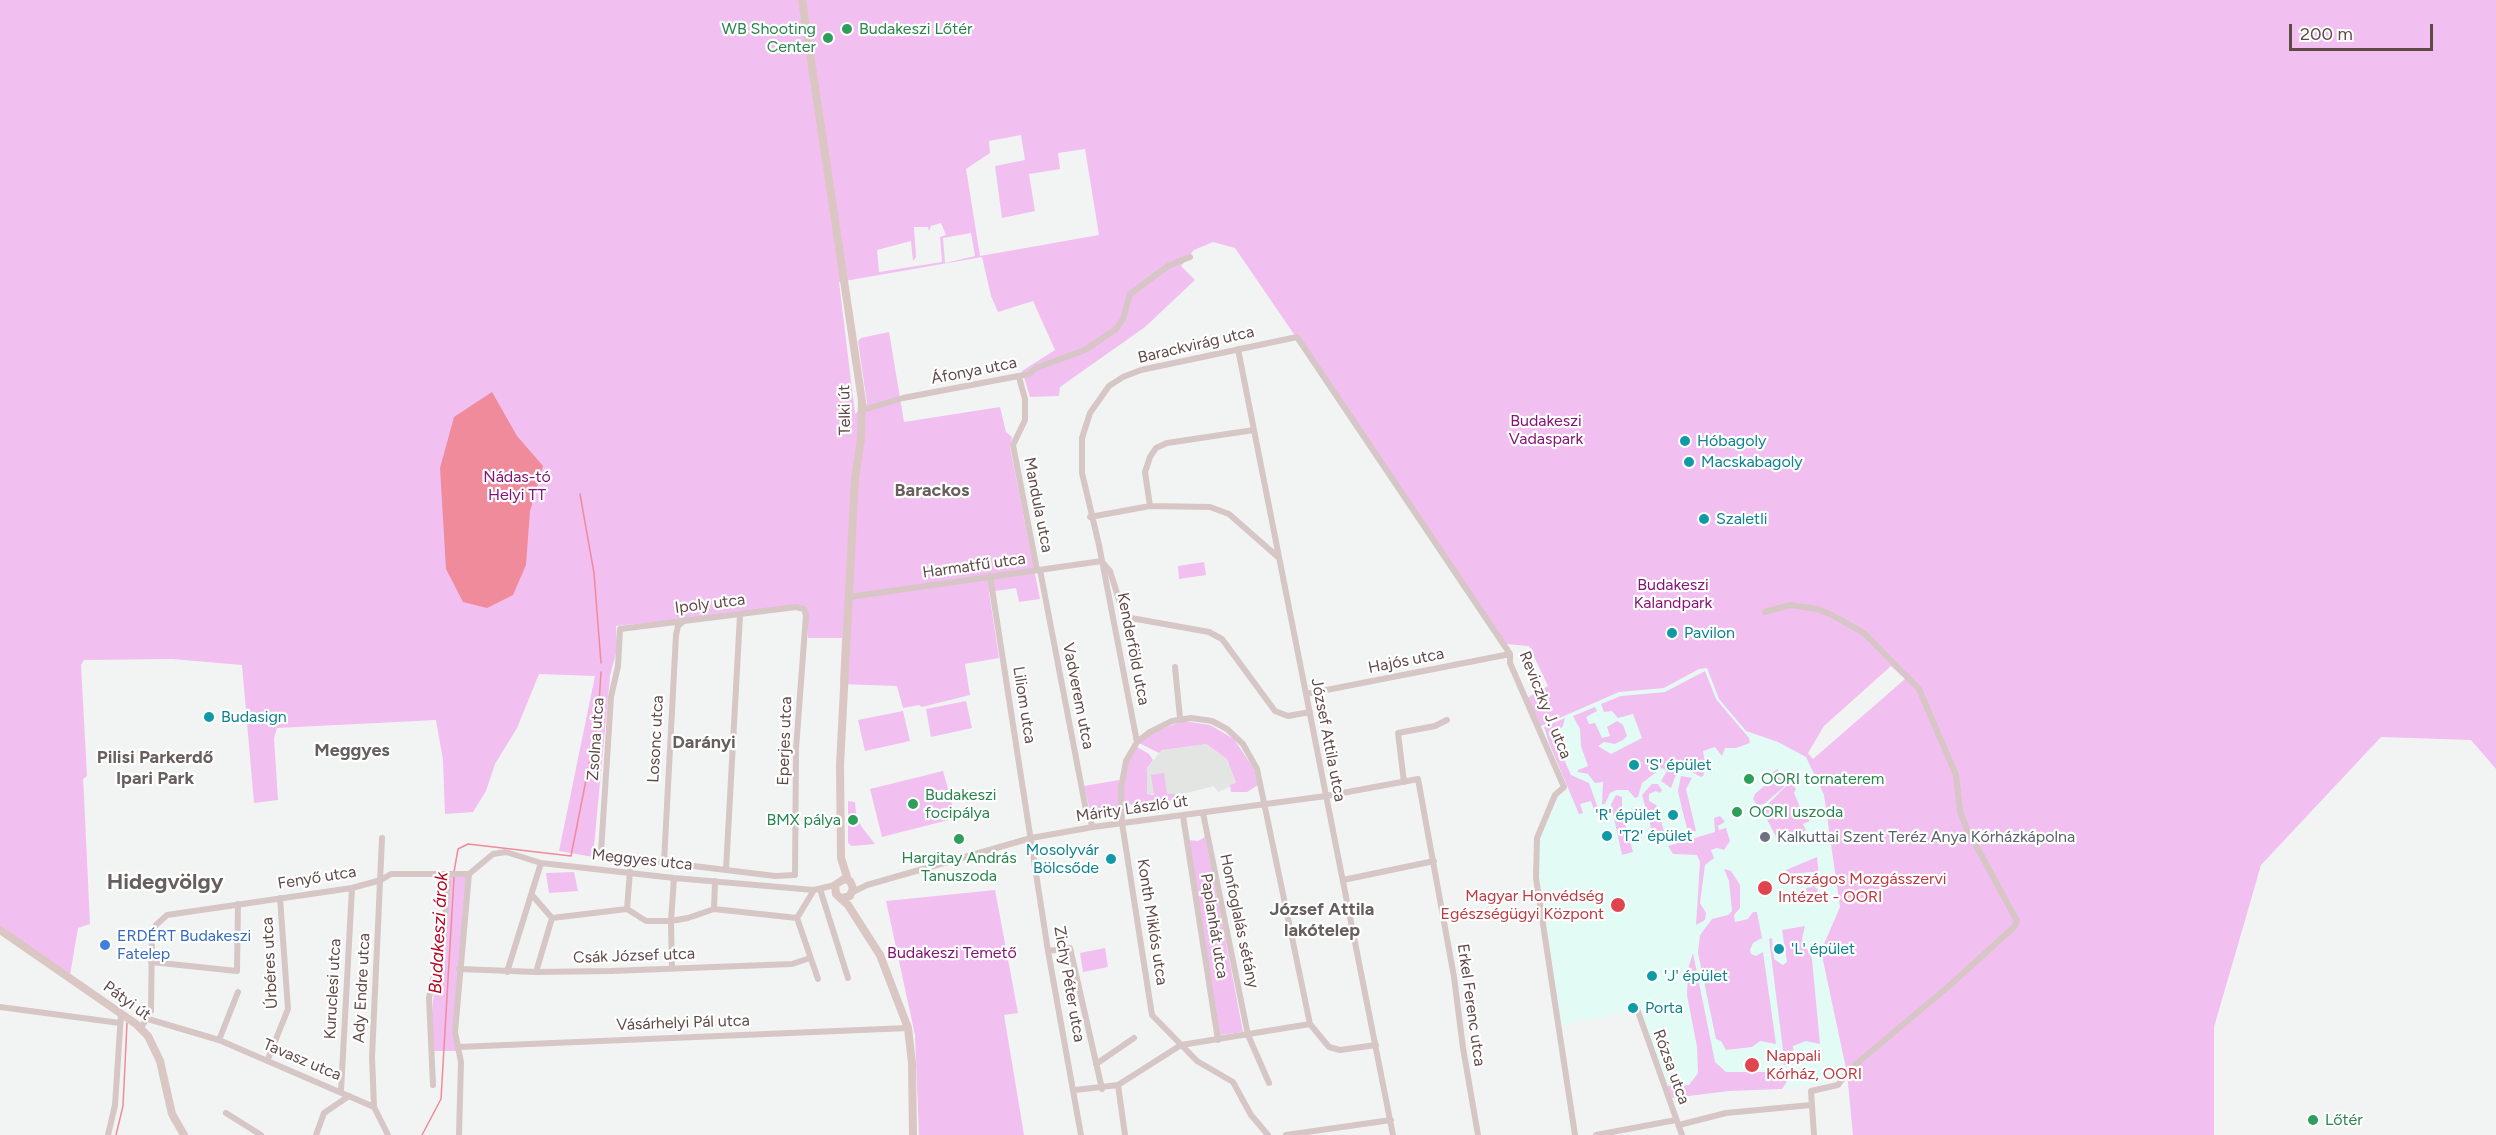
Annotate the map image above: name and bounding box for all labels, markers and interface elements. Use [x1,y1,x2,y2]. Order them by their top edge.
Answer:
scale bar [2292,12,2436,50]
place label: WB Shooting Center [722,19,816,57]
place label: Budakeszi Lőtér [859,19,972,39]
marker: Budakeszi Lőtér [840,22,854,36]
text: 200 m [2300,23,2353,45]
marker: WB Shooting Center [821,31,835,45]
street label: Barackvirág utca [1136,322,1256,368]
street label: Áfonya utca [930,353,1018,389]
street label: Telki út [835,385,855,435]
park label: Budakeszi Vadaspark [1509,411,1583,449]
place label: Hóbagoly [1697,431,1766,451]
marker: Hóbagoly [1678,434,1692,448]
place label: Macskabagoly [1701,452,1803,472]
marker: Macskabagoly [1682,455,1696,469]
street label: Mandula utca [1019,456,1057,554]
park label: Nádas-tó Helyi TT [483,467,551,505]
district label: Barackos [895,480,969,502]
place label: Szaletli [1716,509,1767,529]
marker: Szaletli [1697,512,1711,526]
street label: Harmatfű utca [921,549,1027,583]
park label: Budakeszi Kalandpark [1634,575,1712,613]
street label: Ipoly utca [674,590,746,618]
street label: Kenderföld utca [1113,591,1153,707]
place label: Pavilon [1684,623,1735,643]
marker: Pavilon [1665,626,1679,640]
street label: Vadverem utca [1058,641,1098,751]
street label: Hajós utca [1366,644,1446,678]
street label: Reviczky J. utca [1515,648,1575,762]
street label: Liliom utca [1008,665,1040,745]
street label: József Attila utca [1307,677,1349,803]
street label: Losonc utca [644,695,668,783]
street label: Eperjes utca [774,696,796,786]
street label: Zsolna utca [584,697,608,781]
place label: Budasign [221,707,287,727]
marker: Budasign [202,710,216,724]
district label: Darányi [672,732,736,754]
district label: Meggyes [314,740,390,762]
district label: Pilisi Parkerdő Ipari Park [97,747,213,789]
place label: 'S' épület [1646,755,1712,775]
marker: 'S' épület [1627,758,1641,772]
place label: OORI tornaterem [1761,769,1884,789]
marker: OORI tornaterem [1742,772,1756,786]
place label: Budakeszi focipálya [925,785,997,823]
street label: Márity László út [1075,792,1189,826]
marker: Budakeszi focipálya [906,797,920,811]
place label: OORI uszoda [1749,802,1843,822]
place label: 'R' épület [1595,805,1661,825]
marker: OORI uszoda [1730,805,1744,819]
marker: 'R' épület [1666,808,1680,822]
place label: BMX pálya [766,810,841,830]
marker: BMX pálya [846,813,860,827]
place label: 'T2' épület [1619,826,1693,846]
place label: Kalkuttai Szent Teréz Anya Kórházkápolna [1777,827,2075,847]
marker: 'T2' épület [1600,829,1614,843]
marker: Kalkuttai Szent Teréz Anya Kórházkápolna [1758,830,1772,844]
marker: Hargitay András Tanuszoda [952,832,966,846]
place label: Mosolyvár Bölcsőde [1026,840,1099,878]
street label: Meggyes utca [591,845,693,875]
place label: Hargitay András Tanuszoda [901,848,1017,886]
marker: Mosolyvár Bölcsőde [1104,852,1118,866]
street label: Honfoglalás sétány [1215,852,1263,990]
street label: Konth Miklós utca [1133,857,1171,987]
street label: Fenyő utca [276,862,358,894]
place label: Országos Mozgásszervi Intézet - OORI [1778,869,1947,907]
district label: Hidegvölgy [107,870,223,896]
water label: Budakeszi árok [425,871,453,995]
street label: Paplanhát utca [1196,872,1232,980]
marker: Országos Mozgásszervi Intézet - OORI [1756,879,1774,897]
place label: Magyar Honvédség Egészségügyi Központ [1441,886,1604,924]
marker: Magyar Honvédség Egészségügyi Központ [1609,896,1627,914]
district label: József Attila lakótelep [1270,899,1374,942]
street label: Úrbéres utca [258,916,282,1010]
street label: Zichy Péter utca [1049,924,1089,1044]
place label: ERDÉRT Budakeszi Fatelep [117,926,251,964]
street label: Ady Endre utca [350,933,374,1043]
marker: ERDÉRT Budakeszi Fatelep [98,938,112,952]
street label: Kuruclesi utca [321,938,345,1040]
place label: 'L' épület [1791,939,1855,959]
marker: 'L' épület [1772,942,1786,956]
park label: Budakeszi Temető [887,943,1017,963]
street label: Erkel Ferenc utca [1453,943,1489,1067]
street label: Csák József utca [573,944,695,968]
place label: 'J' épület [1664,966,1728,986]
marker: 'J' épület [1645,969,1659,983]
street label: Pátyi út [99,977,155,1025]
place label: Porta [1645,998,1683,1018]
marker: Porta [1626,1001,1640,1015]
street label: Vásárhelyi Pál utca [616,1011,750,1035]
street label: Rózsa utca [1649,1027,1693,1107]
street label: Tavasz utca [260,1035,344,1085]
place label: Nappali Kórház, OORI [1766,1046,1862,1084]
marker: Nappali Kórház, OORI [1743,1056,1761,1074]
place label: Lőtér [2325,1110,2363,1130]
marker: Lőtér [2306,1113,2320,1127]

